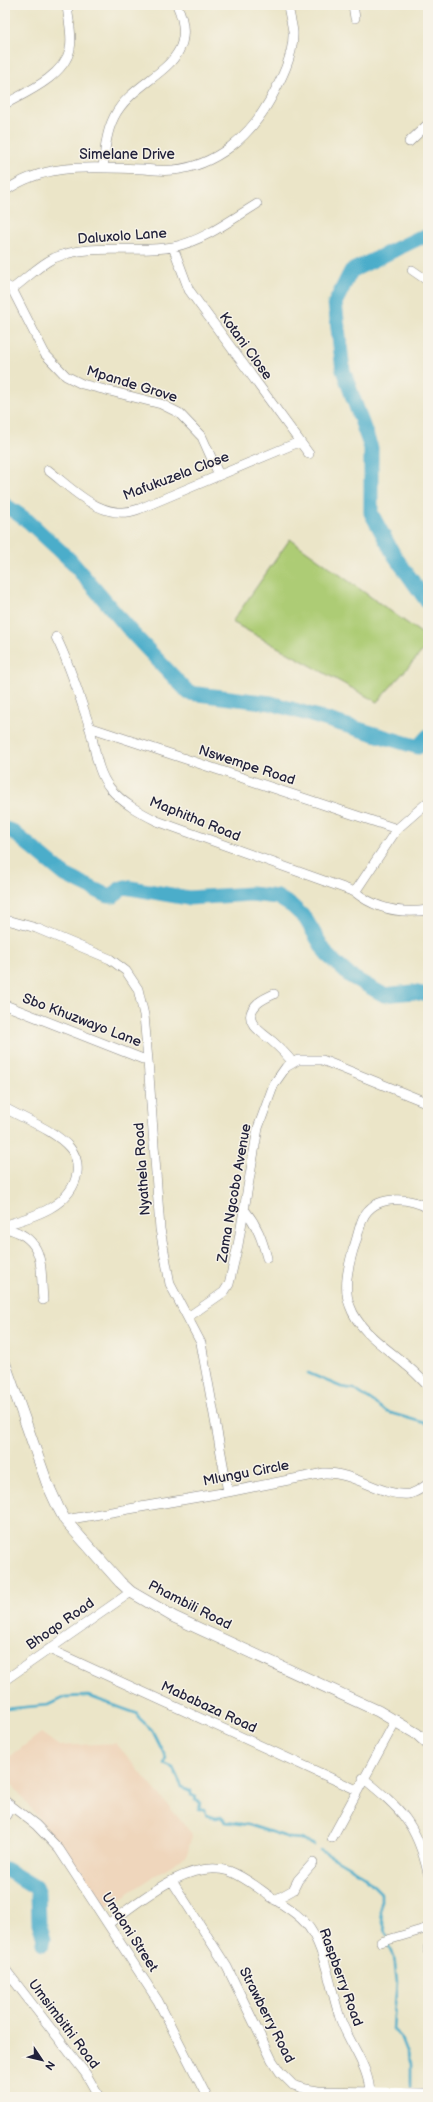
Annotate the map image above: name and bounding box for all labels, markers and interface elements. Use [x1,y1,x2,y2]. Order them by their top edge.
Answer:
street label: Simelane Drive [79,146,175,163]
street label: Daluxolo Lane [77,224,167,248]
street label: Kotani Close [216,309,276,383]
street label: Mpande Grove [85,362,179,406]
street label: Mafukuzela Close [121,448,231,504]
street label: Nswempe Road [197,741,297,789]
street label: Maphitha Road [147,793,243,845]
street label: Sbo Khuzwayo Lane [20,989,144,1051]
street label: Nyathela Road [130,1122,154,1216]
street label: Zama Ngcobo Avenue [213,1122,255,1265]
street label: Mlungu Circle [202,1456,290,1490]
street label: Phambili Road [145,1577,235,1633]
street label: Bhoqo Road [23,1594,97,1654]
street label: Mababaza Road [158,1677,260,1737]
street label: Umdoni Street [98,1889,162,1975]
street label: Raspberry Road [315,1926,367,2028]
street label: Strawberry Road [236,1964,298,2066]
street label: Umsimbithi Road [25,1976,103,2072]
north arrow [22,2040,62,2080]
text: N [42,2058,57,2073]

